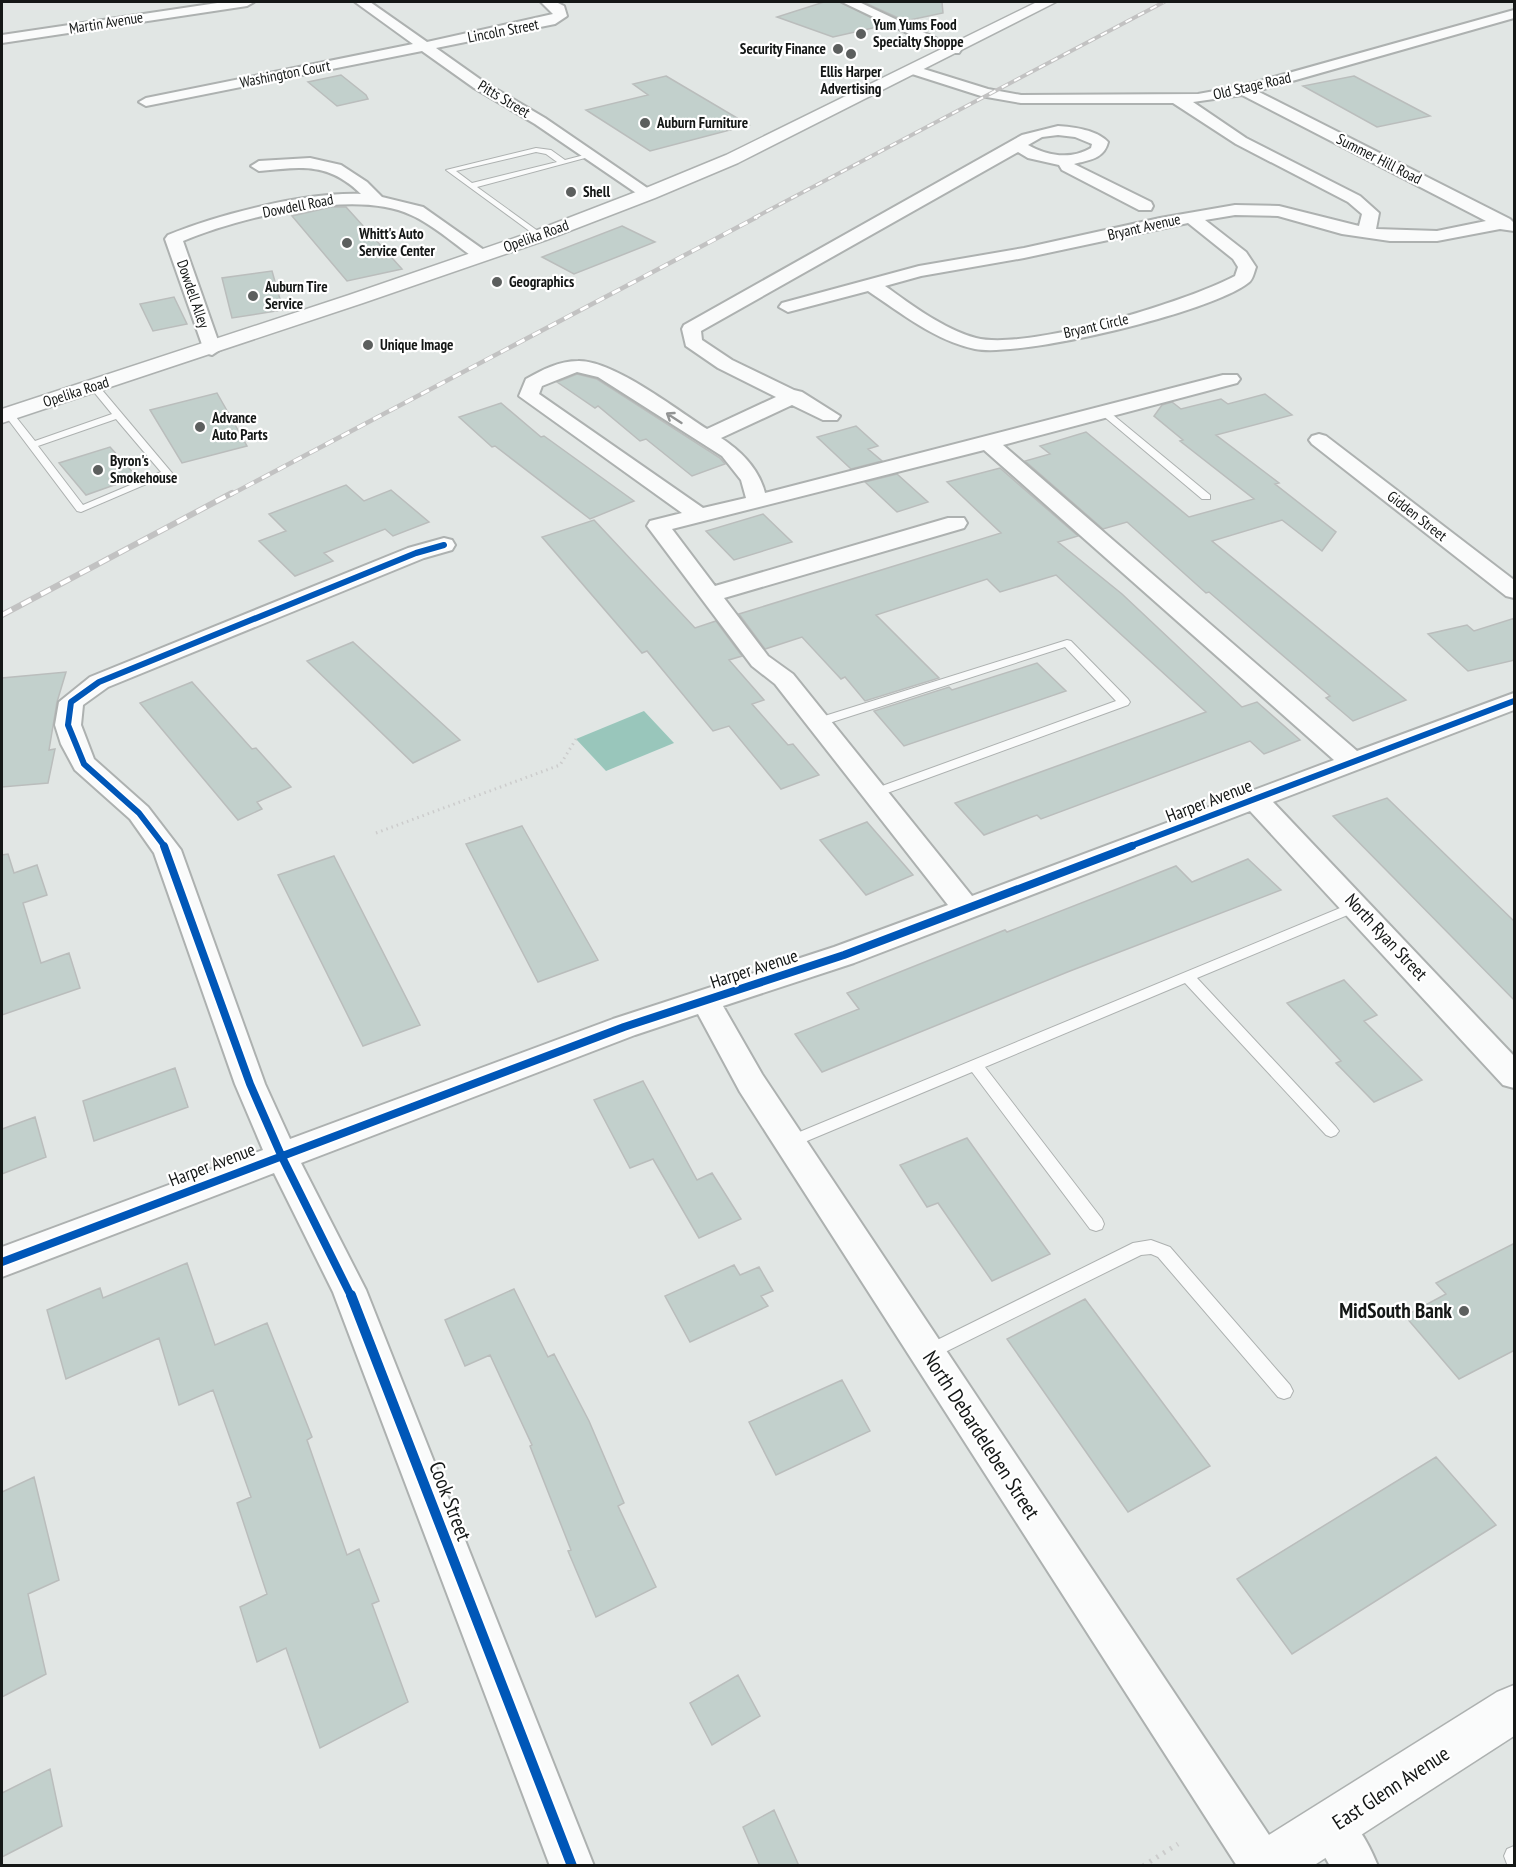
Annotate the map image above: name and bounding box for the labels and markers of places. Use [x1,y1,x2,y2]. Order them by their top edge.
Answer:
place label: Yum Yums Food Specialty Shoppe [872,15,964,51]
marker: Yum Yums Food Specialty Shoppe [854,27,868,41]
place label: Security Finance [740,39,826,58]
marker: Security Finance [831,42,845,56]
marker: Ellis Harper Advertising [844,47,858,61]
place label: Ellis Harper Advertising [819,62,882,98]
place label: Auburn Furniture [656,113,748,132]
marker: Auburn Furniture [638,116,652,130]
place label: Shell [583,182,610,201]
marker: Shell [564,185,578,199]
place label: Whitt's Auto Service Center [358,224,435,260]
marker: Whitt's Auto Service Center [340,236,354,250]
place label: Geographics [509,272,574,291]
marker: Geographics [490,275,504,289]
place label: Auburn Tire Service [264,277,328,313]
marker: Auburn Tire Service [246,289,260,303]
place label: Unique Image [380,335,453,354]
marker: Unique Image [361,338,375,352]
place label: Advance Auto Parts [211,408,268,444]
marker: Advance Auto Parts [193,420,207,434]
place label: Byron's Smokehouse [110,451,177,487]
marker: Byron's Smokehouse [91,463,105,477]
place label: MidSouth Bank [1339,1297,1452,1324]
marker: MidSouth Bank [1457,1304,1471,1318]

